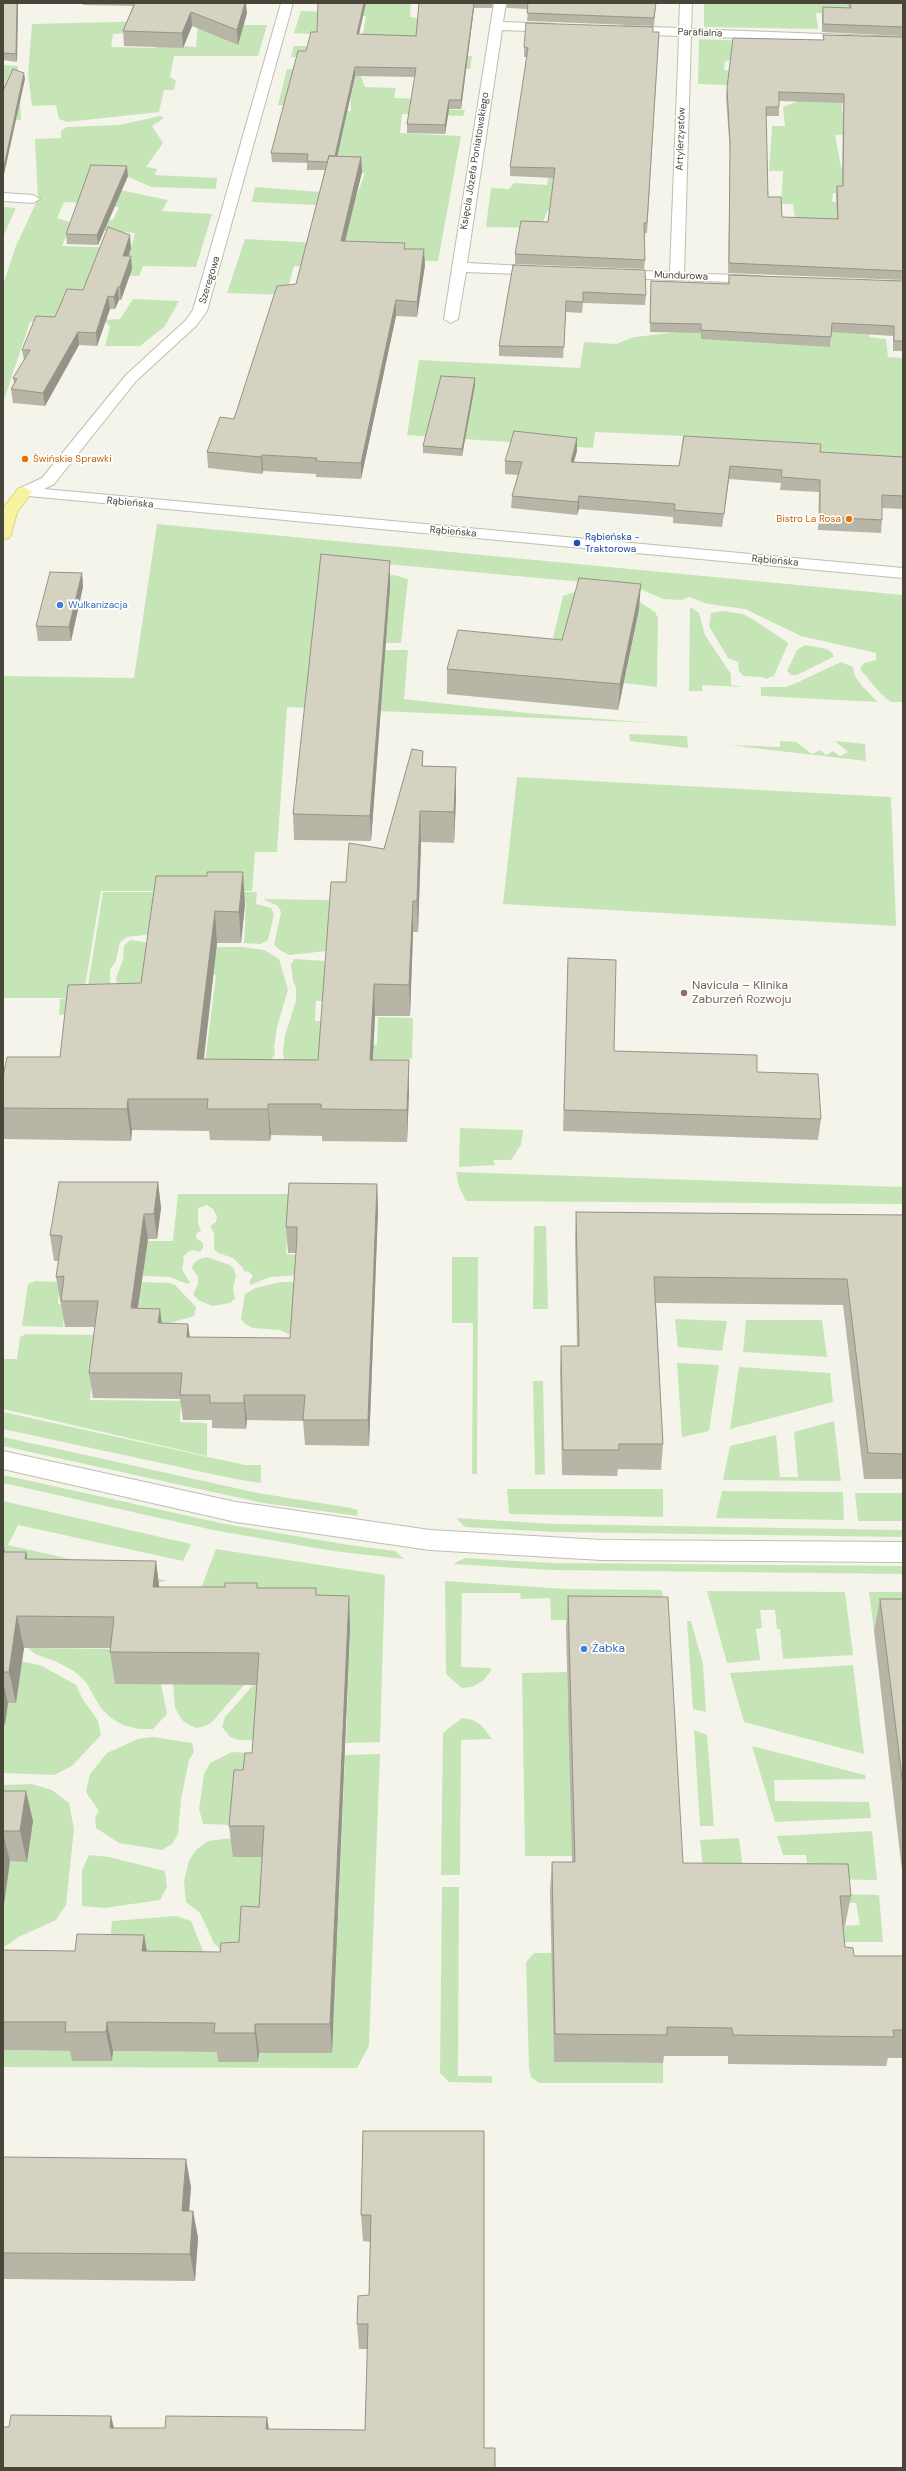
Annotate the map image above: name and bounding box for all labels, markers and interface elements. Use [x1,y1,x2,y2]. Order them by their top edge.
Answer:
street label: Parafialna [677,26,723,40]
street label: Księcia Józefa Poniatowskiego [458,91,492,231]
street label: Artylerzystów [674,107,688,171]
street label: Szeregowa [197,255,223,305]
street label: Mundurowa [654,269,708,283]
place label: Świńskie Sprawki [33,453,112,465]
marker: Świńskie Sprawki [20,454,30,464]
street label: Rąbieńska [106,495,154,511]
place label: Bistro La Rosa [776,513,841,525]
marker: Bistro La Rosa [844,514,854,524]
street label: Rąbieńska [429,524,477,540]
place label: Rąbieńska - Traktorowa [585,531,640,554]
marker: Rąbieńska - Traktorowa [572,538,582,548]
street label: Rąbieńska [751,553,799,569]
place label: Wulkanizacja [68,599,128,611]
marker: Wulkanizacja [55,600,65,610]
place label: Navicula – Klinika Zaburzeń Rozwoju [692,979,791,1007]
marker: Navicula – Klinika Zaburzeń Rozwoju [679,988,689,998]
place label: Żabka [592,1642,625,1656]
marker: Żabka [579,1644,589,1654]

